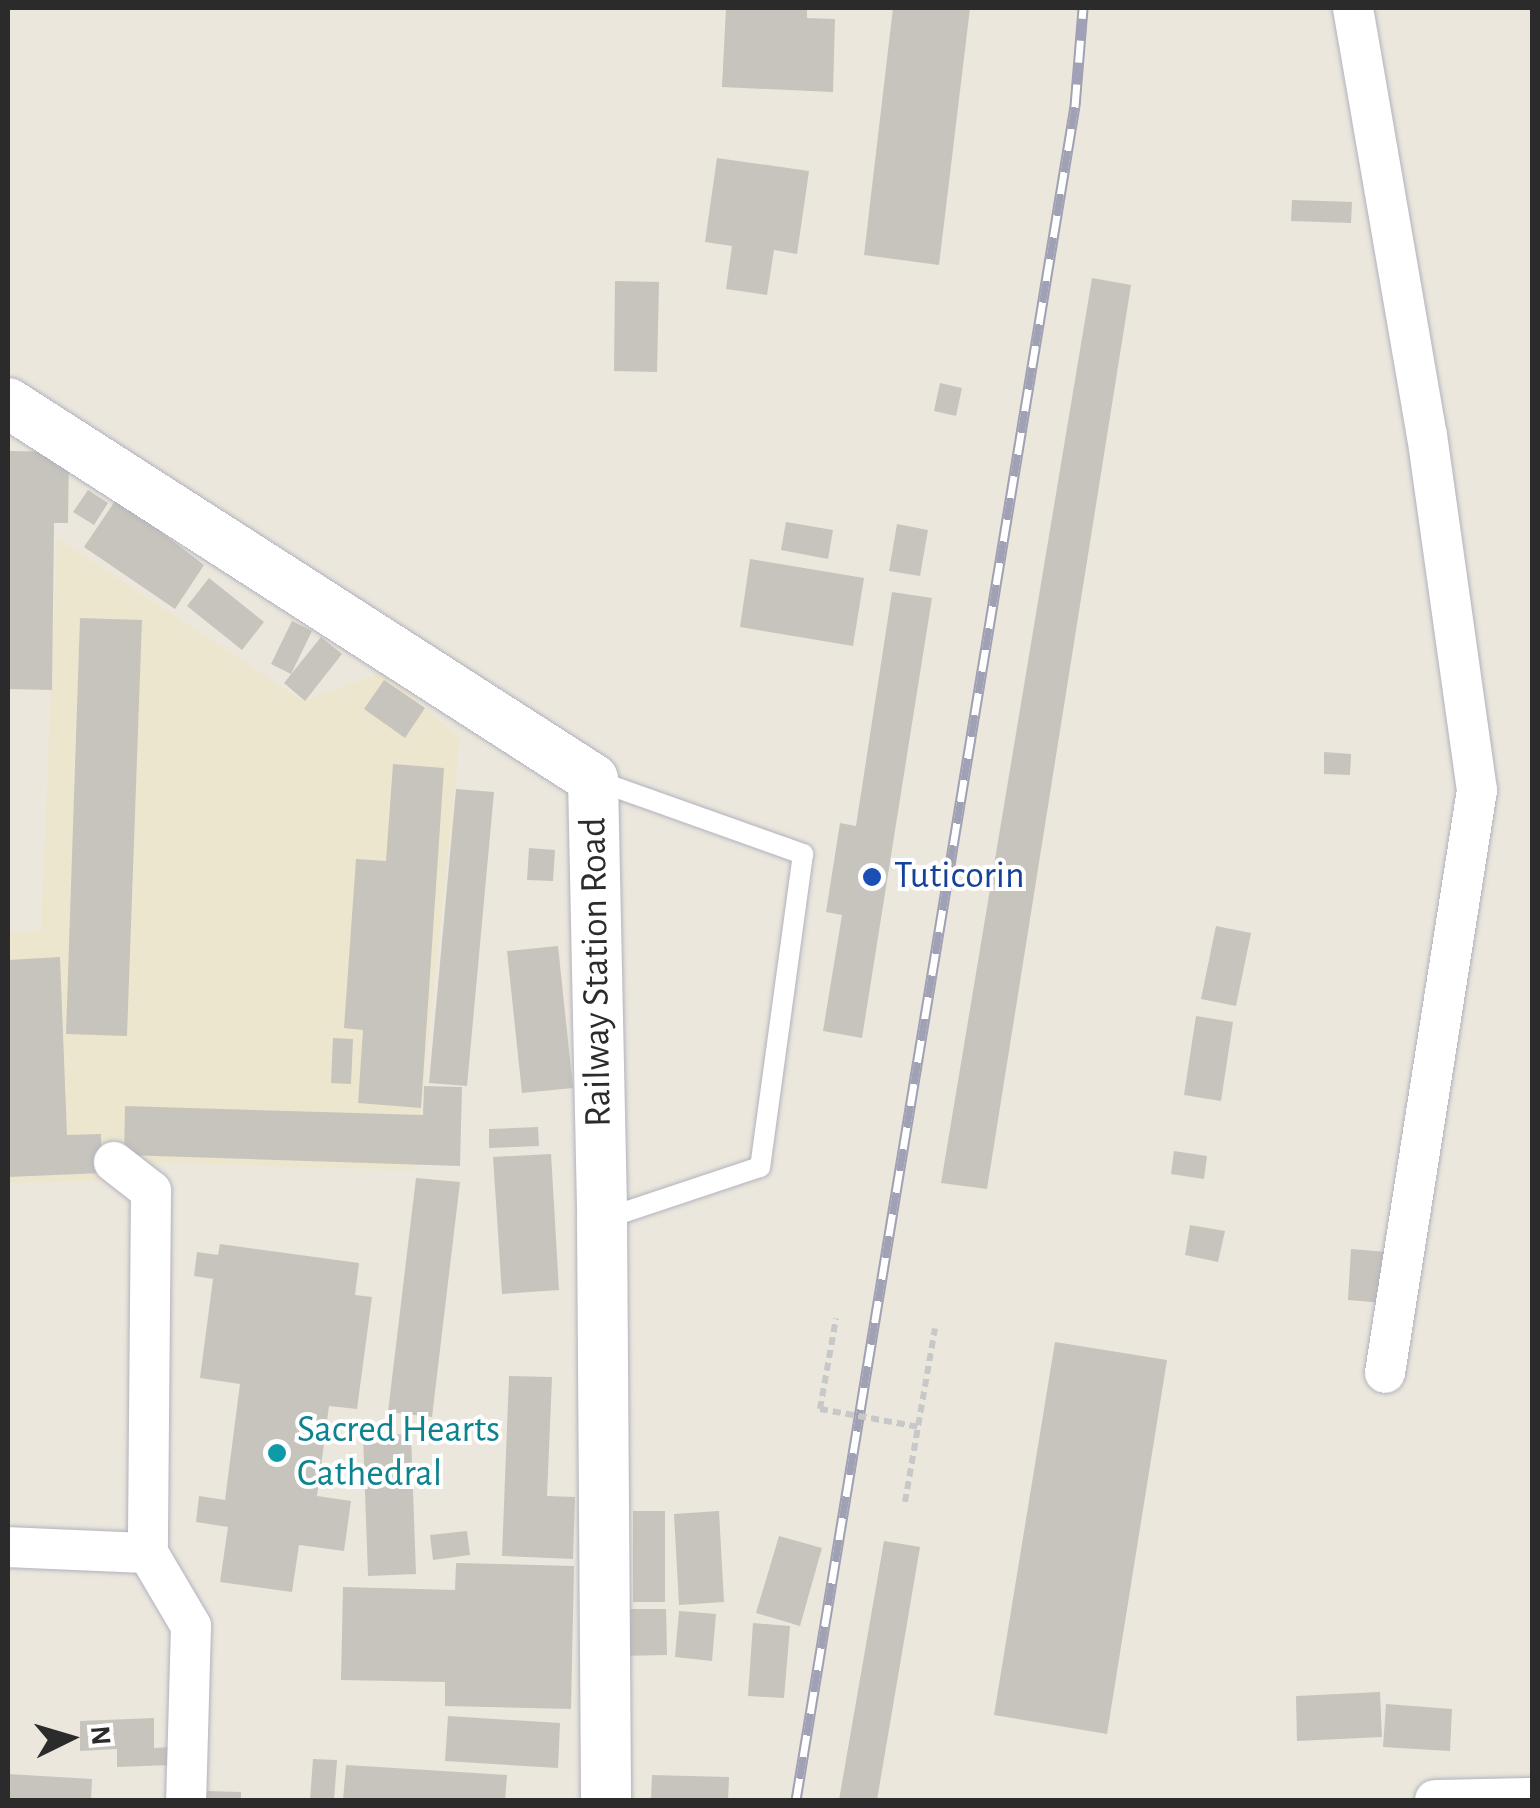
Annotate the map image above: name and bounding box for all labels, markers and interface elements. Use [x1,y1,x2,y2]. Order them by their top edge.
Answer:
street label: Railway Station Road [572,817,622,1127]
place label: Tuticorin [894,854,1024,900]
marker: Tuticorin [859,864,885,890]
place label: Sacred Hearts Cathedral [297,1408,500,1498]
marker: Sacred Hearts Cathedral [266,1442,288,1464]
north arrow [20,1688,120,1788]
text: N [85,1724,115,1746]

